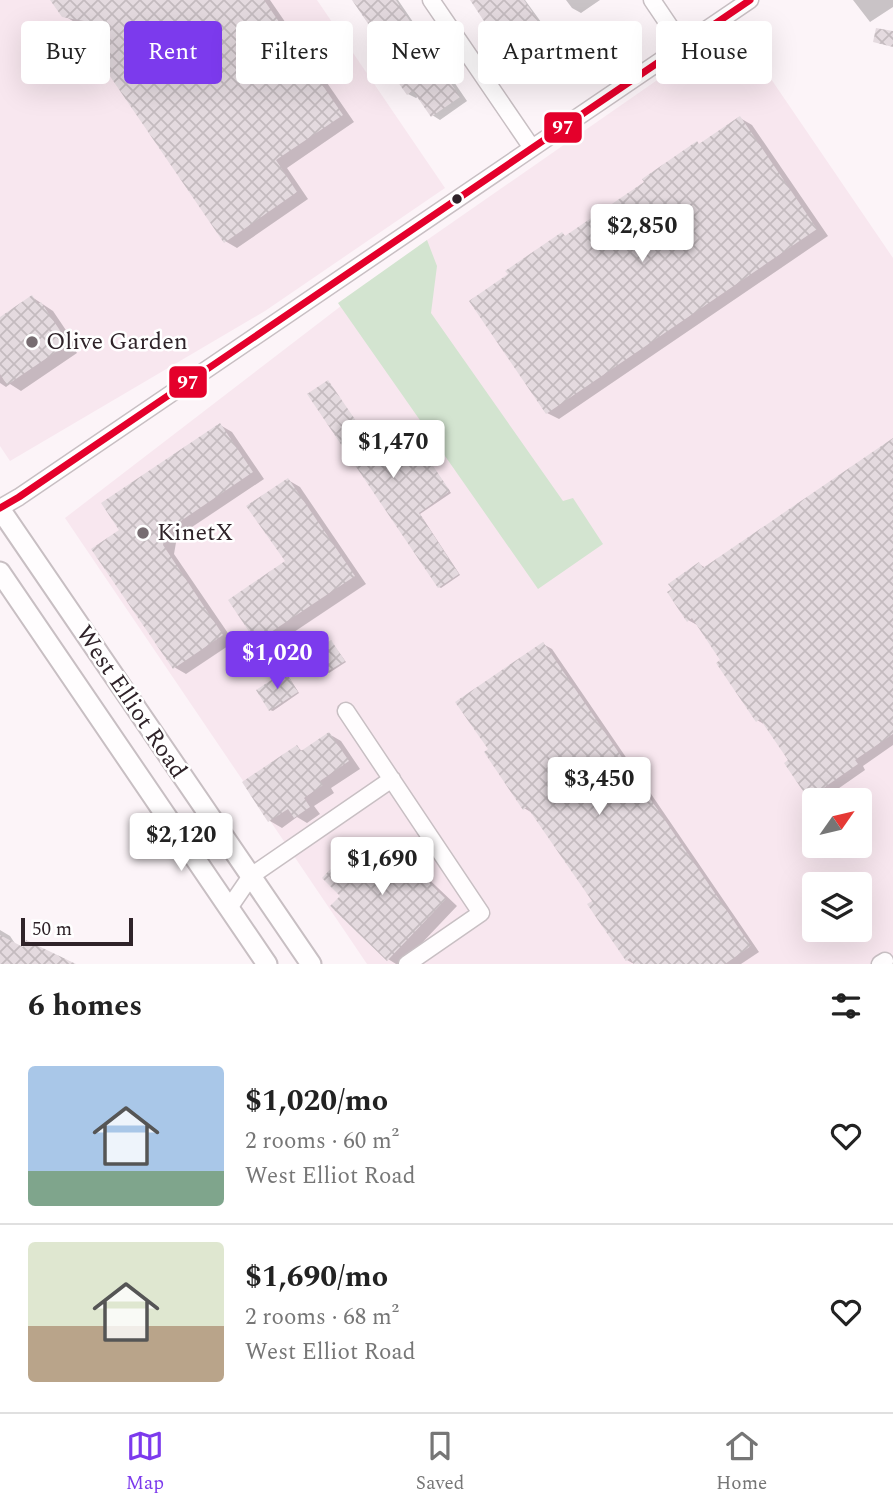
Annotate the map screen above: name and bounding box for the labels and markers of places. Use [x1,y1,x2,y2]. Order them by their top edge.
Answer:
unlabelled marker [450,192,464,206]
pin: $2,850 [585,204,699,264]
place label: Olive Garden [46,324,188,360]
marker: Olive Garden [24,334,40,350]
pin: $1,470 [336,420,450,480]
place label: KinetX [157,515,233,551]
marker: KinetX [135,525,151,541]
pin: $1,020 [220,632,334,691]
pin: $3,450 [542,758,656,817]
pin: $2,120 [124,814,238,873]
pin: $1,690 [325,838,439,897]

